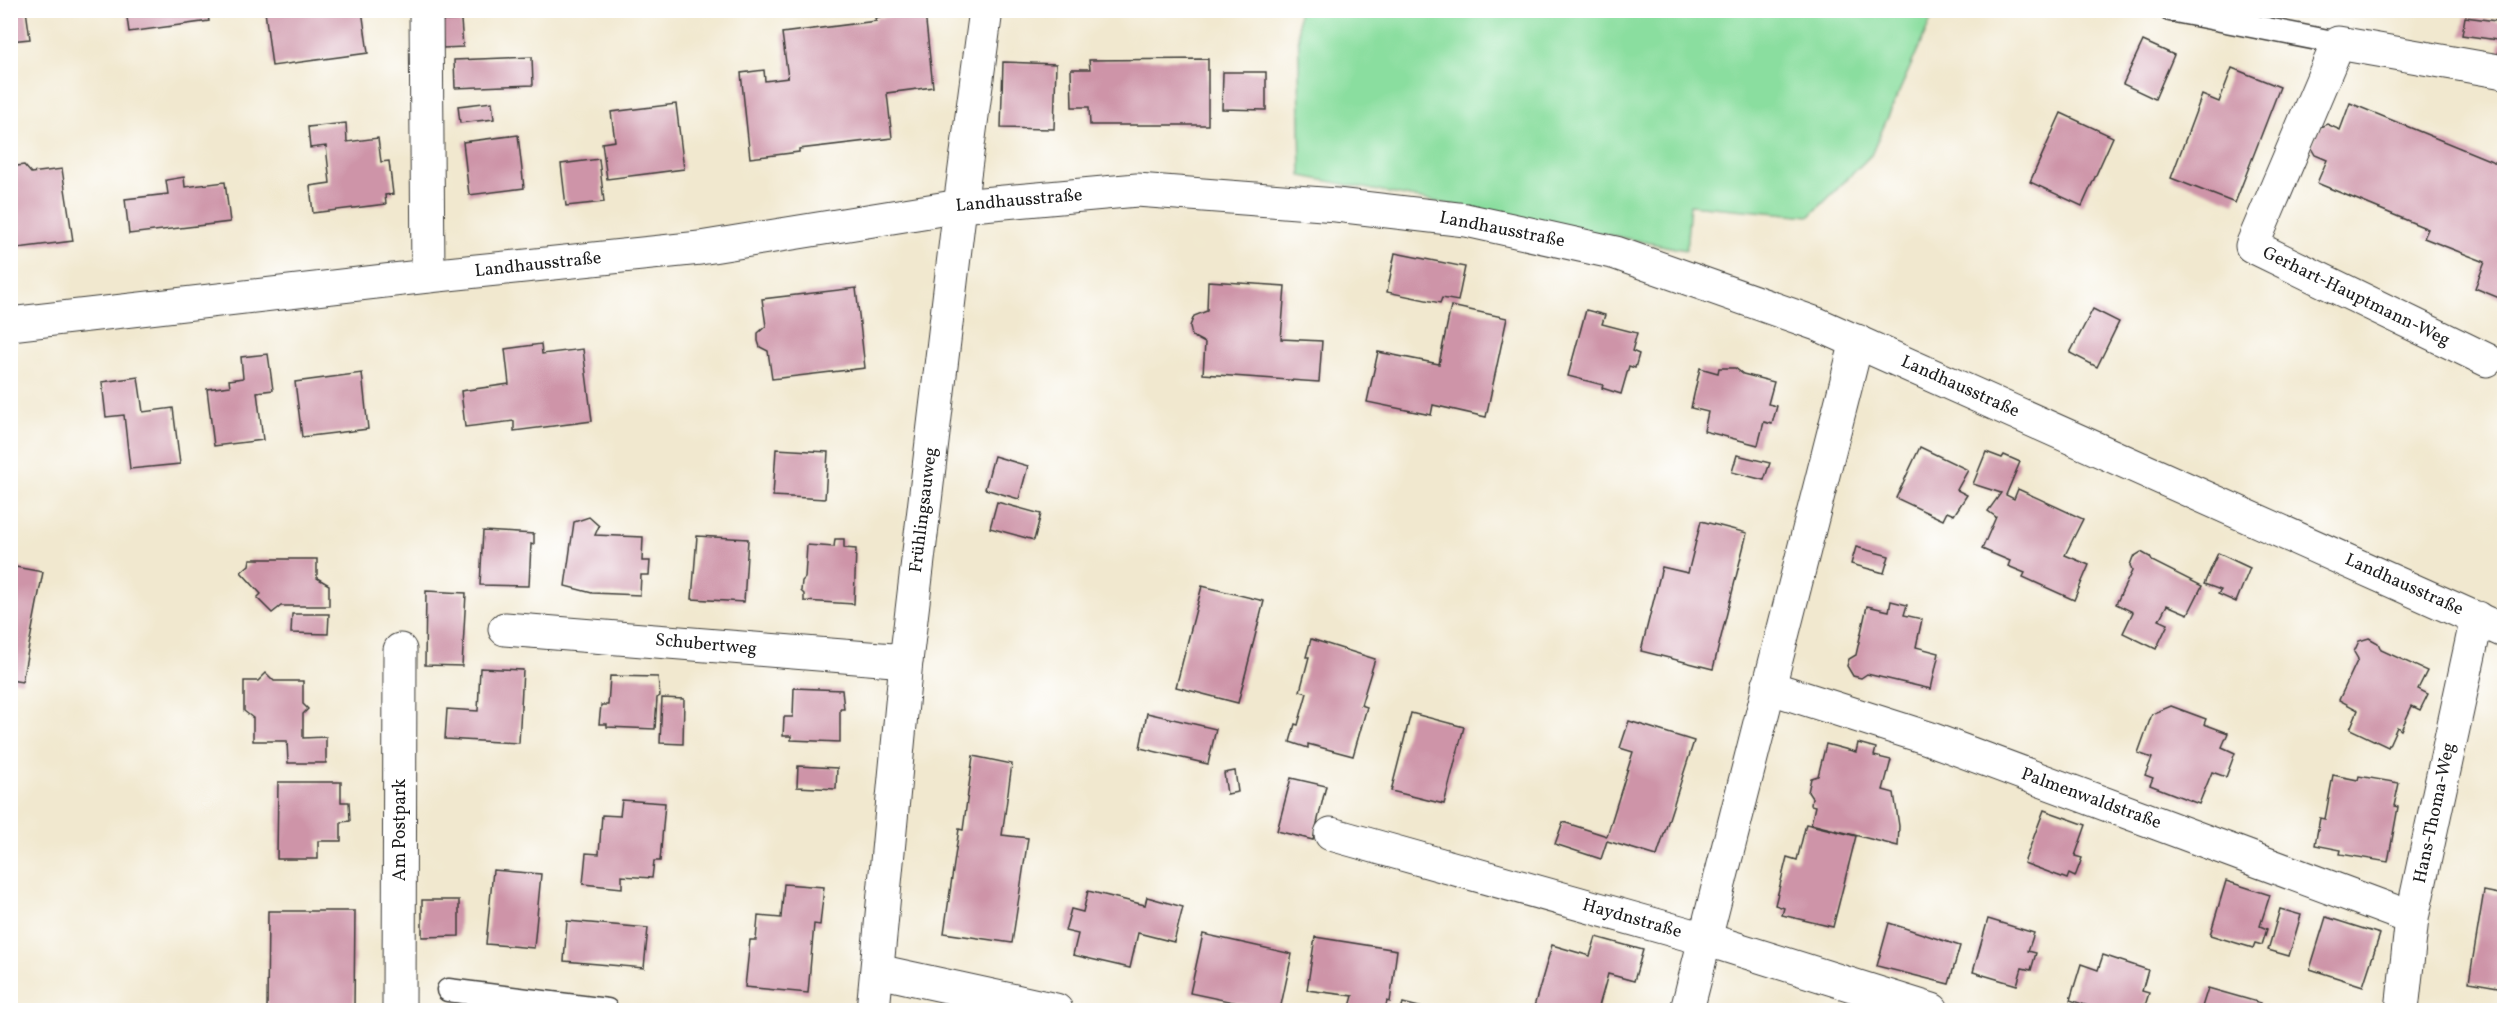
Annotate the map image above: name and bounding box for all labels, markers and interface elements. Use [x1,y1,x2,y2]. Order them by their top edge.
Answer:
street label: Landhausstraße [954,183,1084,219]
street label: Landhausstraße [1437,206,1567,254]
street label: Gerhart-Hauptmann-Weg [2258,241,2454,353]
street label: Landhausstraße [473,246,603,284]
street label: Landhausstraße [1897,350,2023,424]
street label: Frühlingsauweg [904,446,944,574]
street label: Landhausstraße [2341,548,2467,622]
street label: Schubertweg [654,628,758,662]
street label: Hans-Thoma-Weg [2408,740,2462,886]
street label: Palmenwaldstraße [2017,762,2165,836]
street label: Am Postpark [388,779,413,881]
street label: Haydnstraße [1579,893,1685,945]

